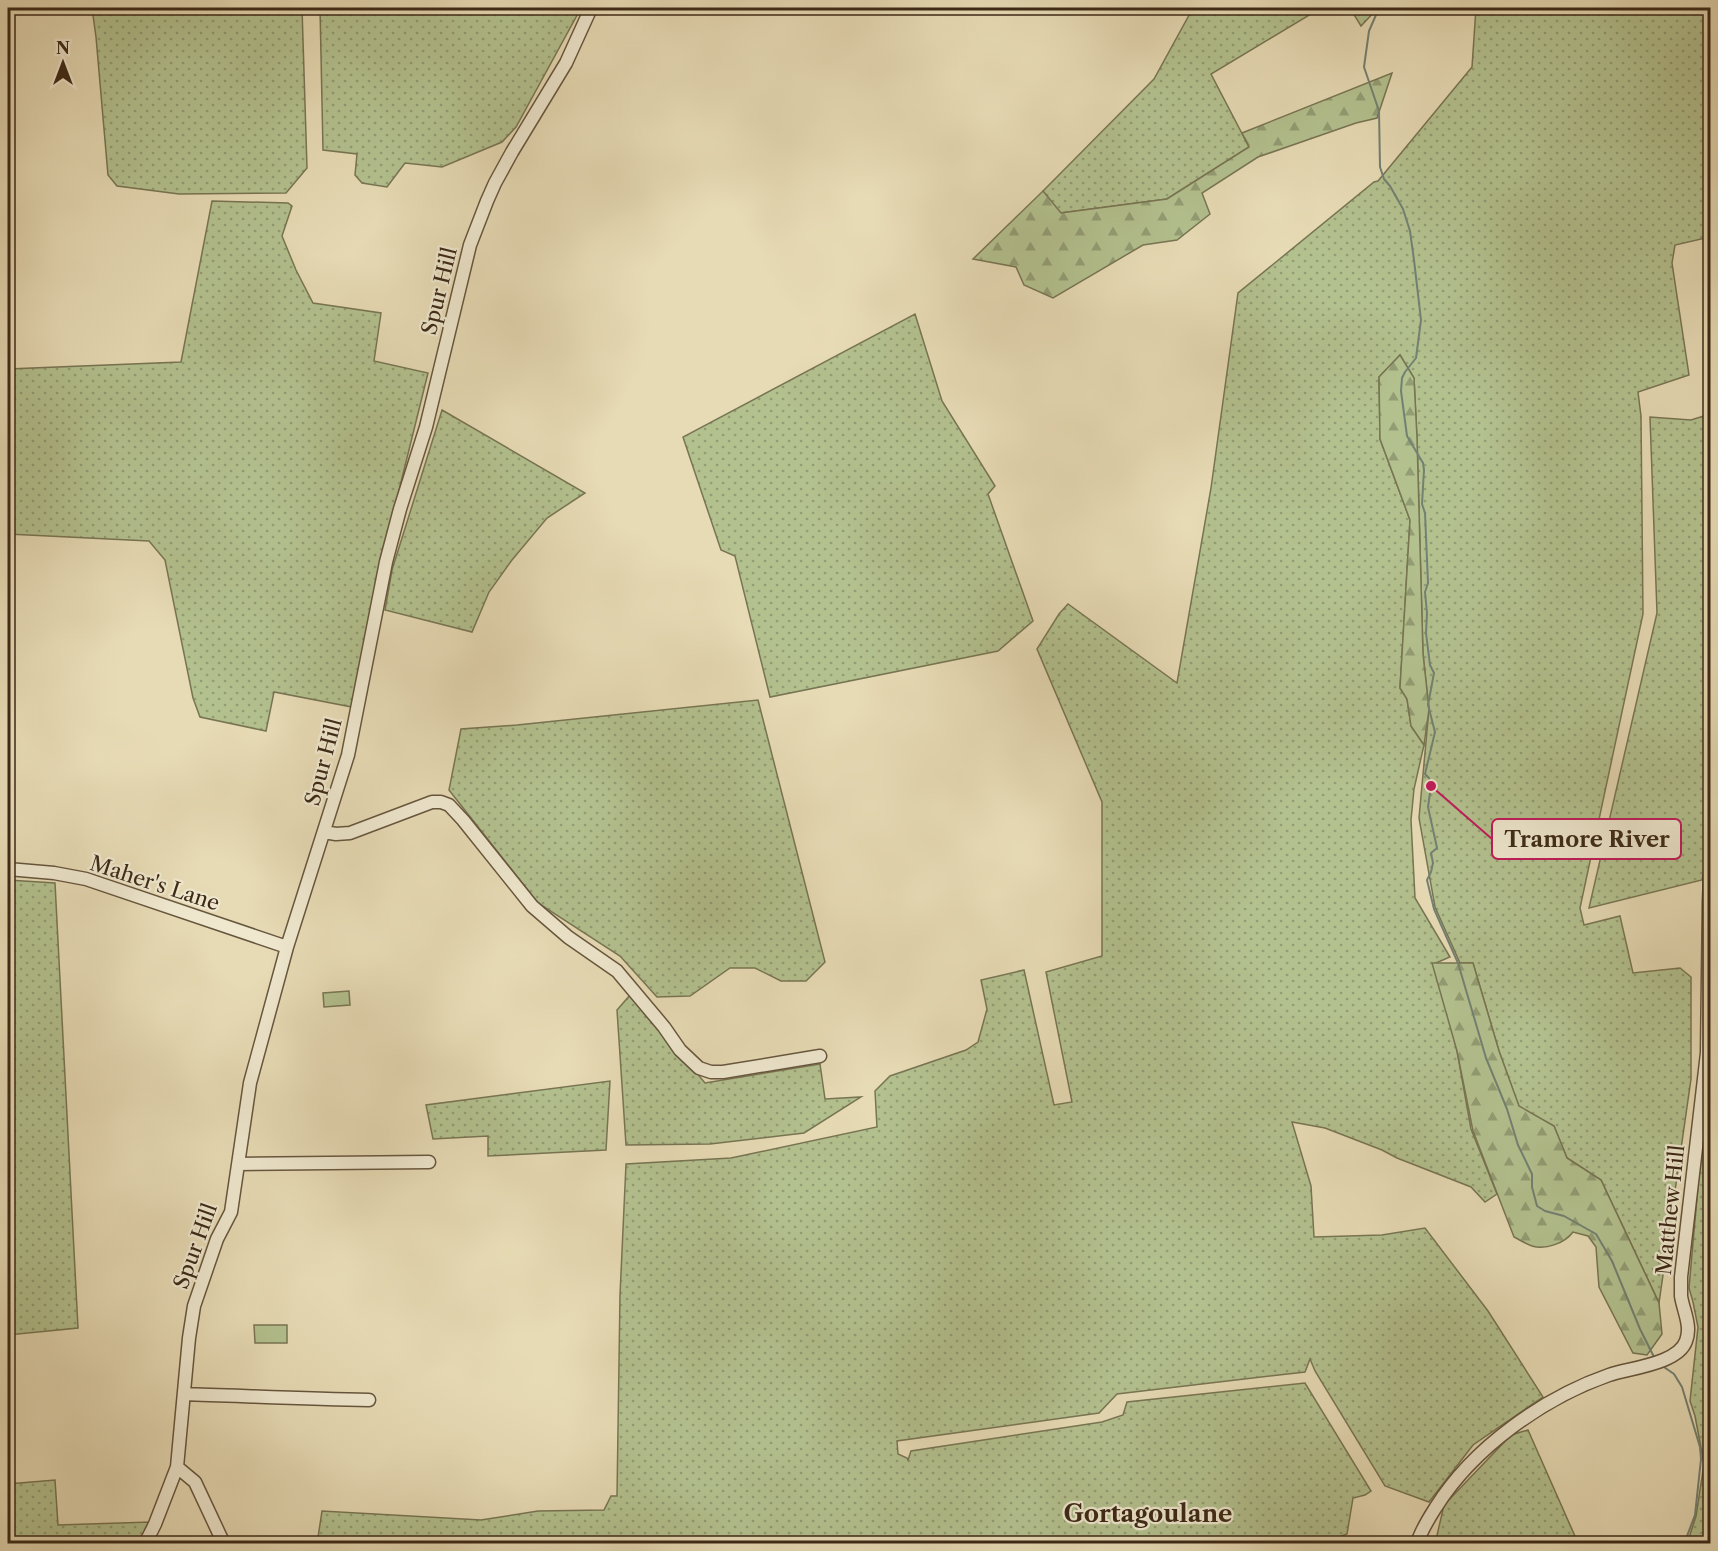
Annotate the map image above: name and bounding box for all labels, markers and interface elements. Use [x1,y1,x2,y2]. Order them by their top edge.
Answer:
north arrow [33,33,93,93]
text: N [56,38,70,58]
street label: Spur Hill [416,245,462,337]
street label: Spur Hill [299,716,347,808]
callout: Tramore River [1492,819,1681,859]
text: Tramore River [1504,826,1670,853]
street label: Maher's Lane [87,850,223,916]
street label: Matthew Hill [1651,1144,1689,1276]
street label: Spur Hill [168,1200,222,1292]
district label: Gortagoulane [1064,1499,1232,1528]

